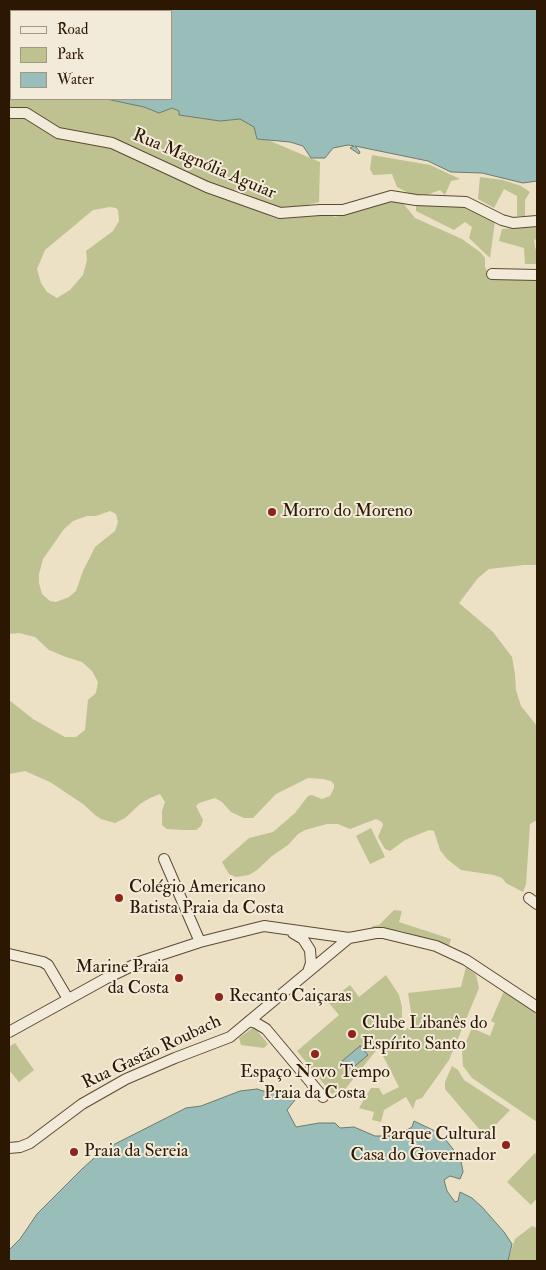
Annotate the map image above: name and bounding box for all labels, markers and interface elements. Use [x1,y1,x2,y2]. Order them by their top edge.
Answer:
legend [10,10,172,100]
text: Road [57,20,88,39]
text: Park [57,45,84,64]
text: Water [57,70,94,89]
street label: Rua Magnólia Aguiar [129,125,279,205]
place label: Morro do Moreno [282,501,413,523]
marker: Morro do Moreno [266,506,278,518]
place label: Colégio Americano Batista Praia da Costa [129,877,284,920]
marker: Colégio Americano Batista Praia da Costa [113,892,125,904]
place label: Marine Praia da Costa [76,957,169,1000]
marker: Marine Praia da Costa [173,972,185,984]
place label: Recanto Caiçaras [229,986,351,1008]
marker: Recanto Caiçaras [213,991,225,1003]
street label: Rua Gastão Roubach [79,1011,225,1095]
place label: Clube Libanês do Espírito Santo [362,1013,487,1056]
marker: Clube Libanês do Espírito Santo [346,1028,358,1040]
marker: Espaço Novo Tempo Praia da Costa [309,1048,321,1060]
place label: Espaço Novo Tempo Praia da Costa [240,1062,390,1104]
place label: Parque Cultural Casa do Governador [350,1124,496,1166]
marker: Parque Cultural Casa do Governador [500,1139,512,1151]
place label: Praia da Sereia [84,1141,188,1163]
marker: Praia da Sereia [68,1146,80,1158]

